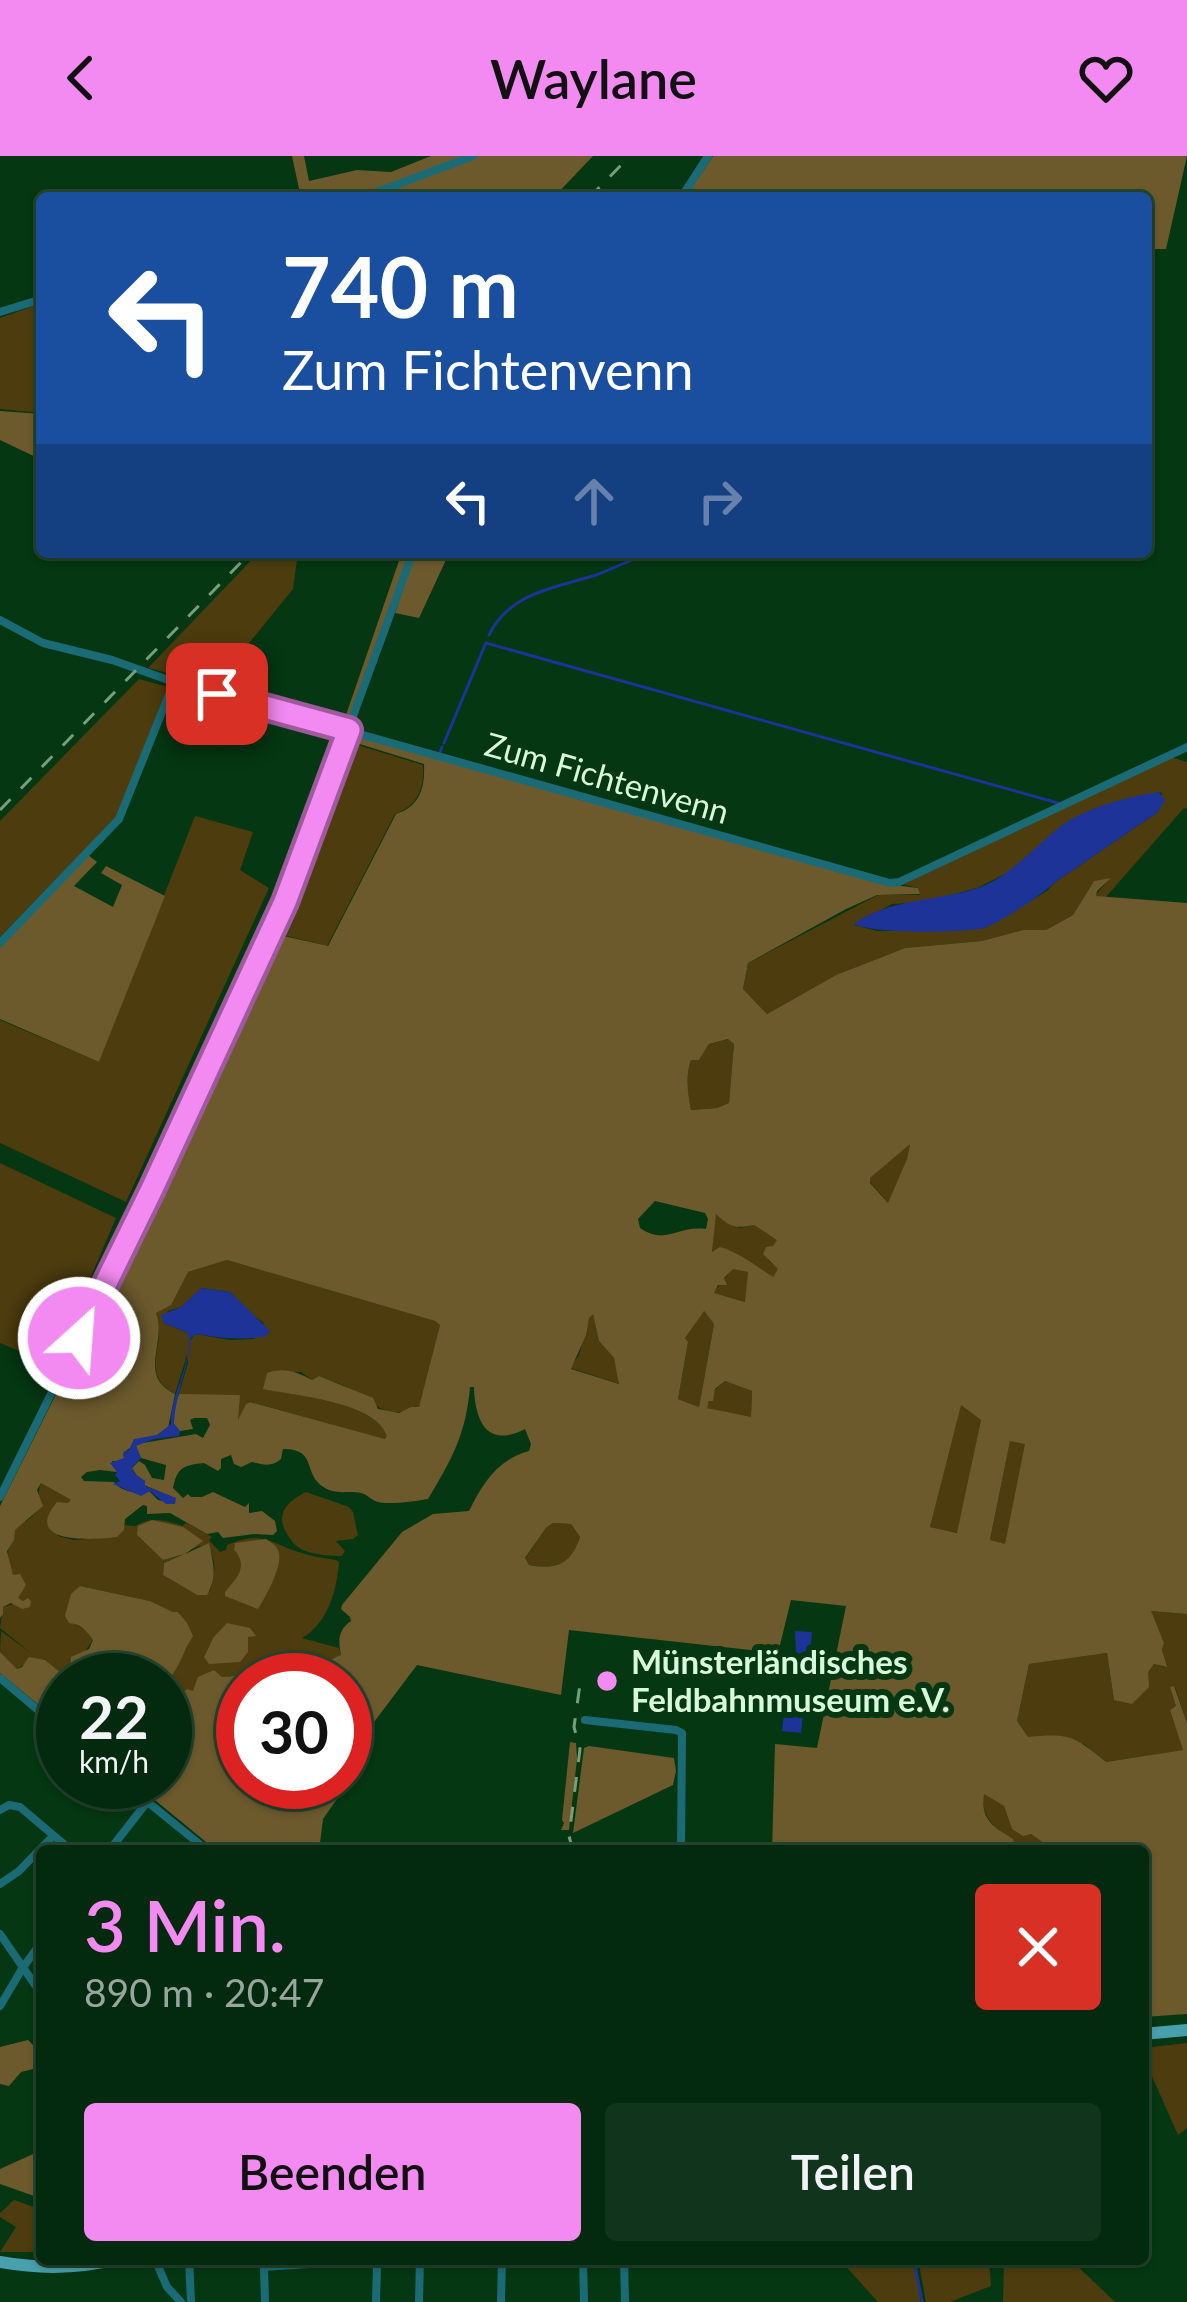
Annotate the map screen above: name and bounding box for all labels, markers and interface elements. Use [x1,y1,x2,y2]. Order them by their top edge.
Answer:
icon: back [48,45,114,111]
icon: heart [1073,45,1139,111]
text: Waylane [490,46,697,111]
text: 740 m [282,235,519,336]
icon: left [84,240,240,396]
text: Zum Fichtenvenn [282,337,694,402]
icon: left [435,468,501,534]
icon: ahead [561,468,627,534]
icon: right [687,468,753,534]
pin [166,643,268,745]
icon: arrive [184,661,250,727]
street label: Zum Fichtenvenn [481,723,734,831]
position arrow [16,1275,142,1401]
place label: Münsterländisches Feldbahnmuseum e.V. [631,1641,950,1719]
speed limit sign: 30 [216,1653,372,1809]
marker: Münsterländisches Feldbahnmuseum e.V. [594,1668,620,1694]
text: 22 [79,1680,149,1752]
text: km/h [79,1743,149,1779]
text: 3 Min. [84,1881,286,1967]
button: close [975,1884,1101,2010]
text: 890 m · 20:47 [84,1969,324,2015]
button: Beenden [84,2103,581,2241]
button: Teilen [605,2103,1101,2241]

